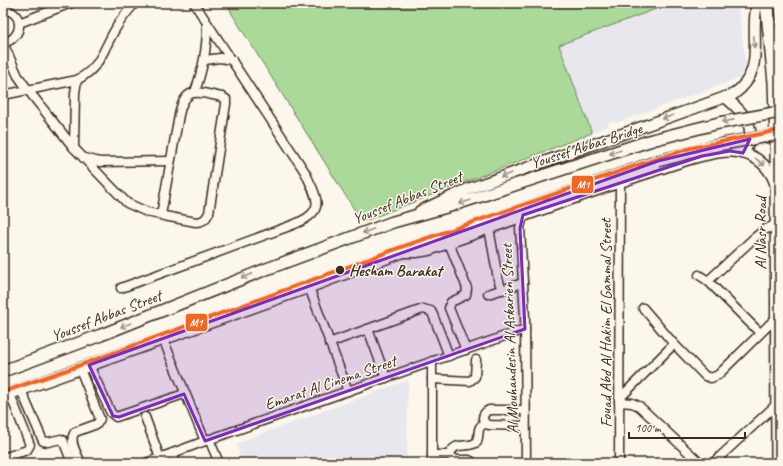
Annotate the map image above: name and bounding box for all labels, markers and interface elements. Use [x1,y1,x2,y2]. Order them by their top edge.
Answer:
one-way arrow [750,35,758,48]
one-way arrow [662,114,674,122]
one-way arrow [722,117,735,125]
street label: Youssef Abbas Bridge [528,118,646,173]
one-way arrow [608,149,621,156]
one-way arrow [754,158,765,166]
street label: Youssef Abbas Street [350,166,468,229]
one-way arrow [499,172,512,179]
line badge: M1 [571,175,594,194]
text: M1 [577,177,591,191]
street label: Al Nasr Road [751,194,771,269]
one-way arrow [459,198,471,206]
street label: Fouad Abd Al Hakim El Gammal Street [596,217,616,427]
one-way arrow [362,228,375,235]
street label: Al Mouhandesin Al Askarien Street [497,242,523,434]
one-way arrow [518,243,525,256]
place label: Hesham Barakat [349,261,445,281]
marker: Hesham Barakat [334,264,346,276]
one-way arrow [241,273,253,281]
street label: Youssef Abbas Street [48,285,167,346]
line badge: M1 [185,313,208,332]
text: M1 [190,315,204,329]
one-way arrow [120,321,132,329]
street label: Emarat Al Cinema Street [262,350,401,415]
scale bar [629,414,745,440]
text: 100 m [635,420,662,436]

